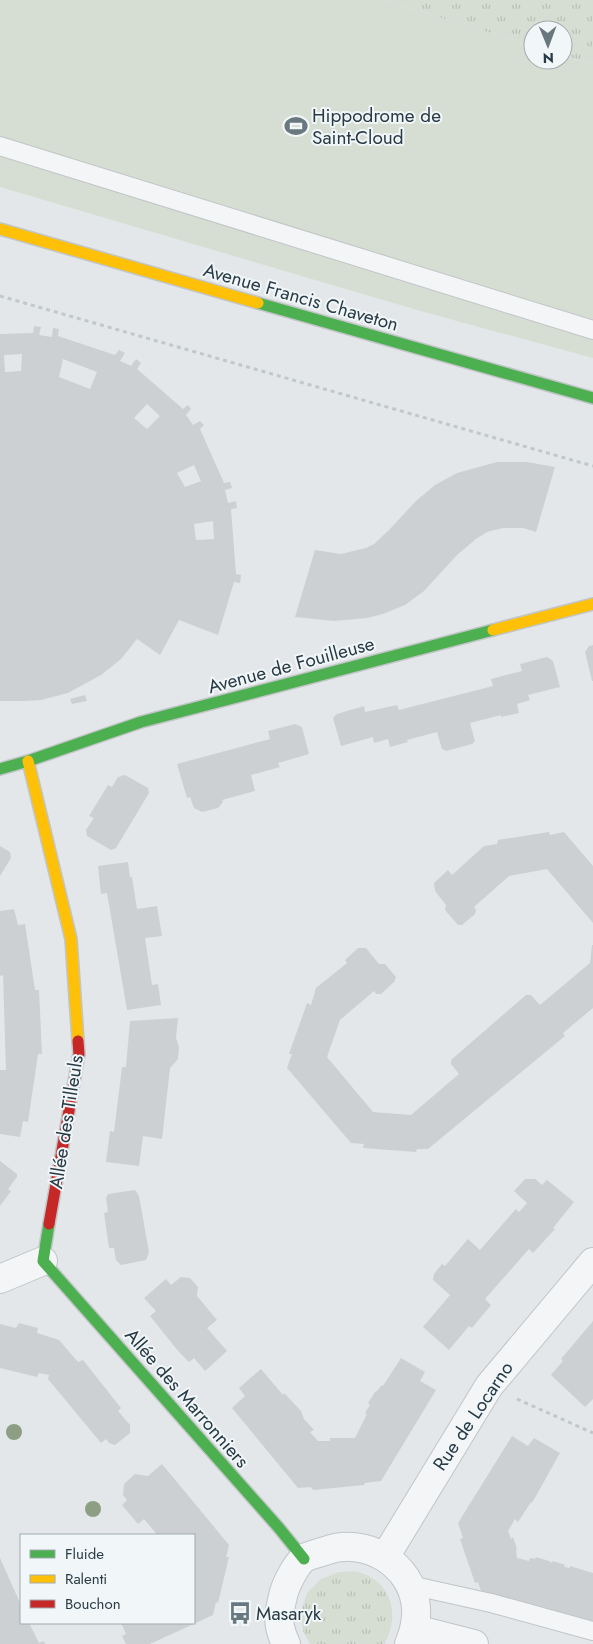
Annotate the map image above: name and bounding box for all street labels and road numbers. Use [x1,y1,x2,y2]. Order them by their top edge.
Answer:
street label: Avenue Francis Chaveton [200,256,402,338]
street label: Avenue de Fouilleuse [205,630,377,700]
street label: Allée des Tilleuls [42,1053,90,1191]
street label: Allée des Marronniers [119,1322,255,1474]
street label: Rue de Locarno [426,1356,520,1476]

